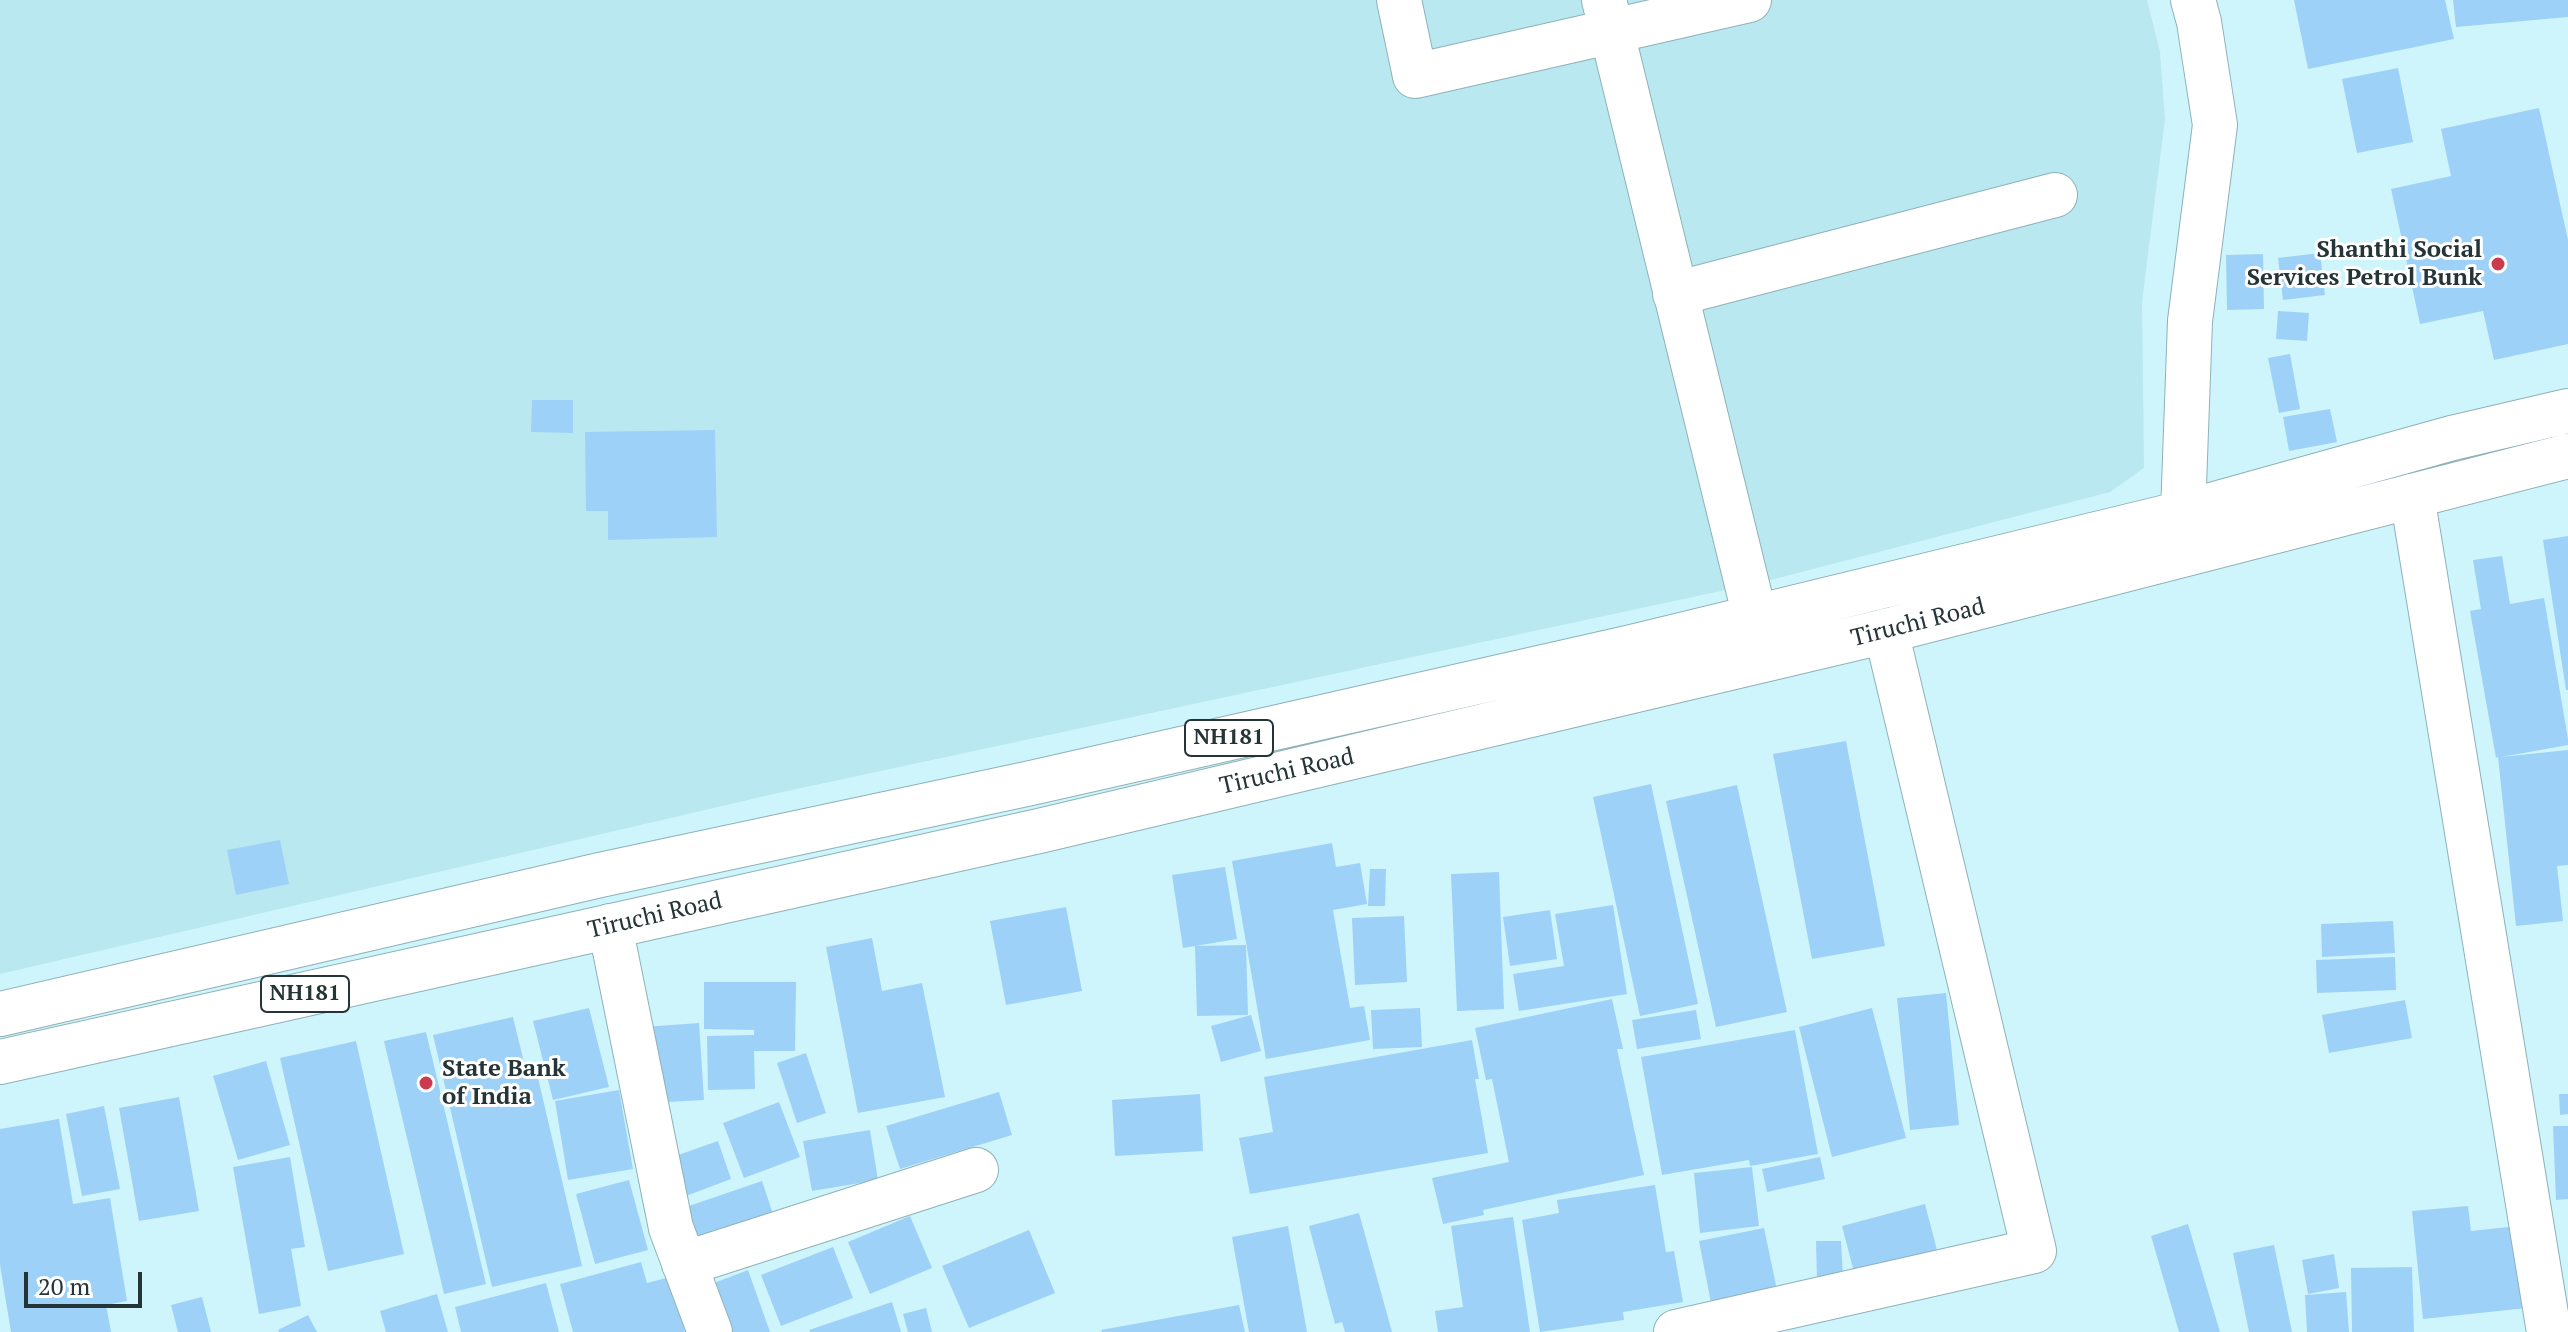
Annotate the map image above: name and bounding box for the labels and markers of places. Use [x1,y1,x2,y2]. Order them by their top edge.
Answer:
place label: Shanthi Social Services Petrol Bunk [2247,236,2482,292]
marker: Shanthi Social Services Petrol Bunk [2489,255,2507,273]
place label: State Bank of India [442,1055,566,1111]
marker: State Bank of India [417,1074,435,1092]

